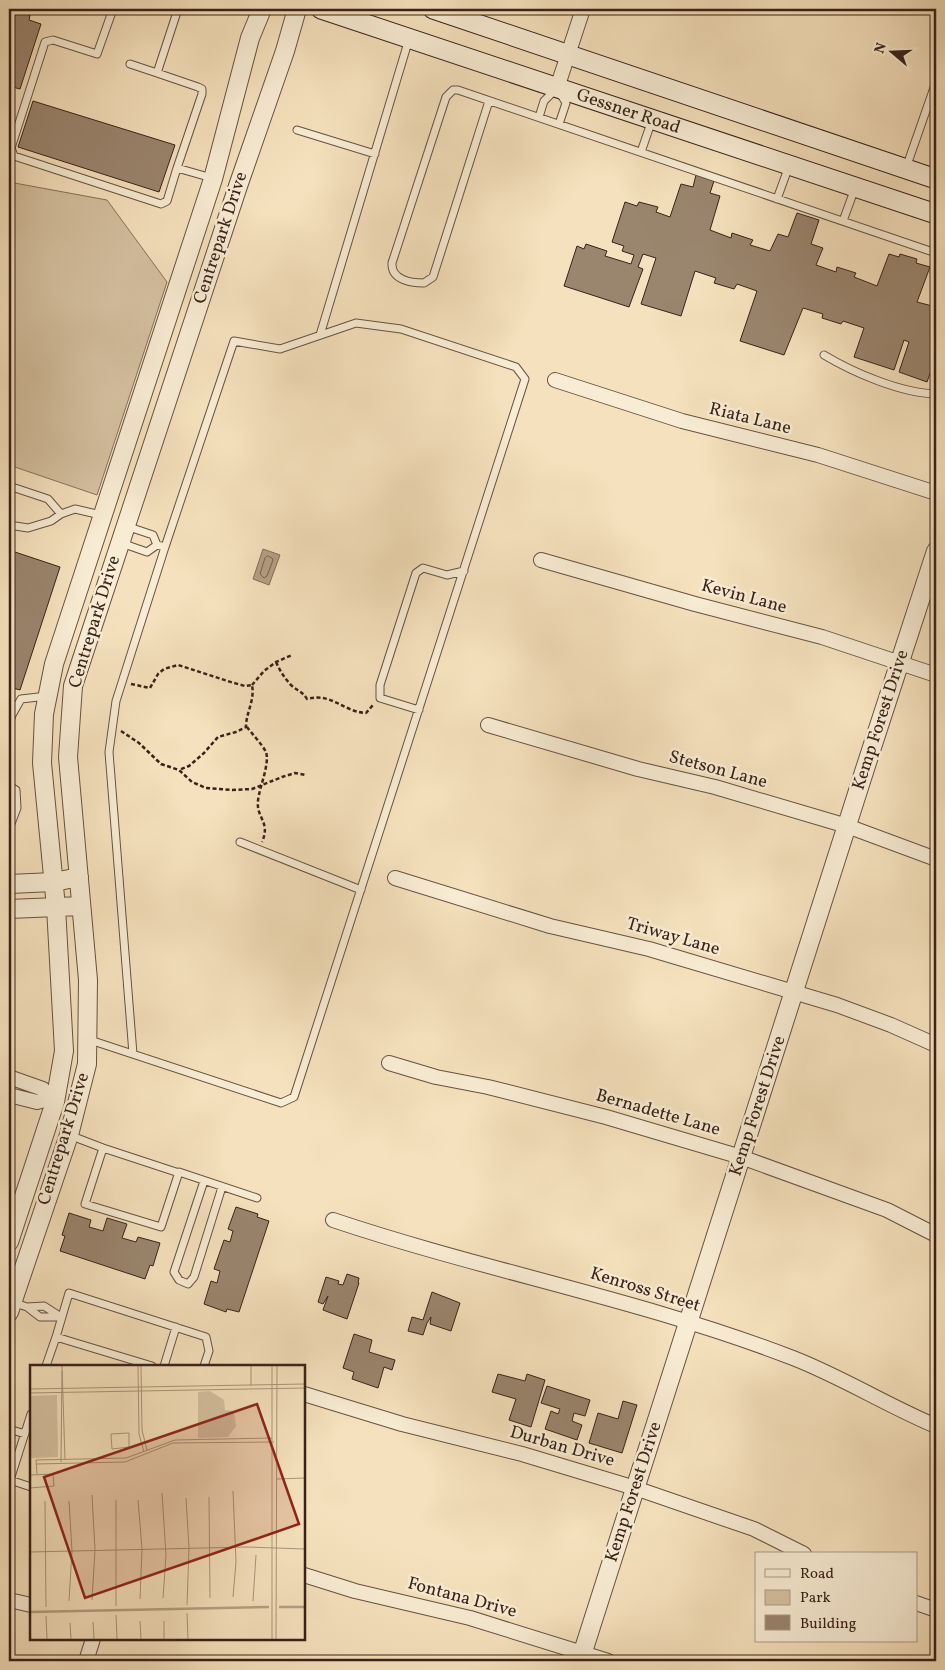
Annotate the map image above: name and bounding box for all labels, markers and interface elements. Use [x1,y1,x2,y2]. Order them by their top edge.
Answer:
north arrow [868,28,918,78]
text: N [870,40,892,56]
street label: Gessner Road [573,82,684,140]
street label: Centrepark Drive [188,169,254,307]
street label: Riata Lane [706,397,794,441]
street label: Centrepark Drive [63,553,127,691]
street label: Kevin Lane [699,574,789,620]
street label: Kemp Forest Drive [847,647,915,793]
street label: Stetson Lane [666,745,770,795]
street label: Triway Lane [623,912,723,962]
street label: Kemp Forest Drive [724,1033,792,1179]
street label: Centrepark Drive [32,1070,96,1208]
street label: Bernadette Lane [593,1083,723,1143]
street label: Kenross Street [587,1261,703,1319]
inset map [30,1365,305,1640]
street label: Kemp Forest Drive [600,1419,668,1565]
street label: Durban Drive [507,1420,617,1474]
legend [755,1552,918,1642]
text: Road [800,1564,834,1585]
street label: Fontana Drive [405,1571,519,1625]
text: Park [800,1588,831,1609]
text: Building [800,1614,857,1635]

